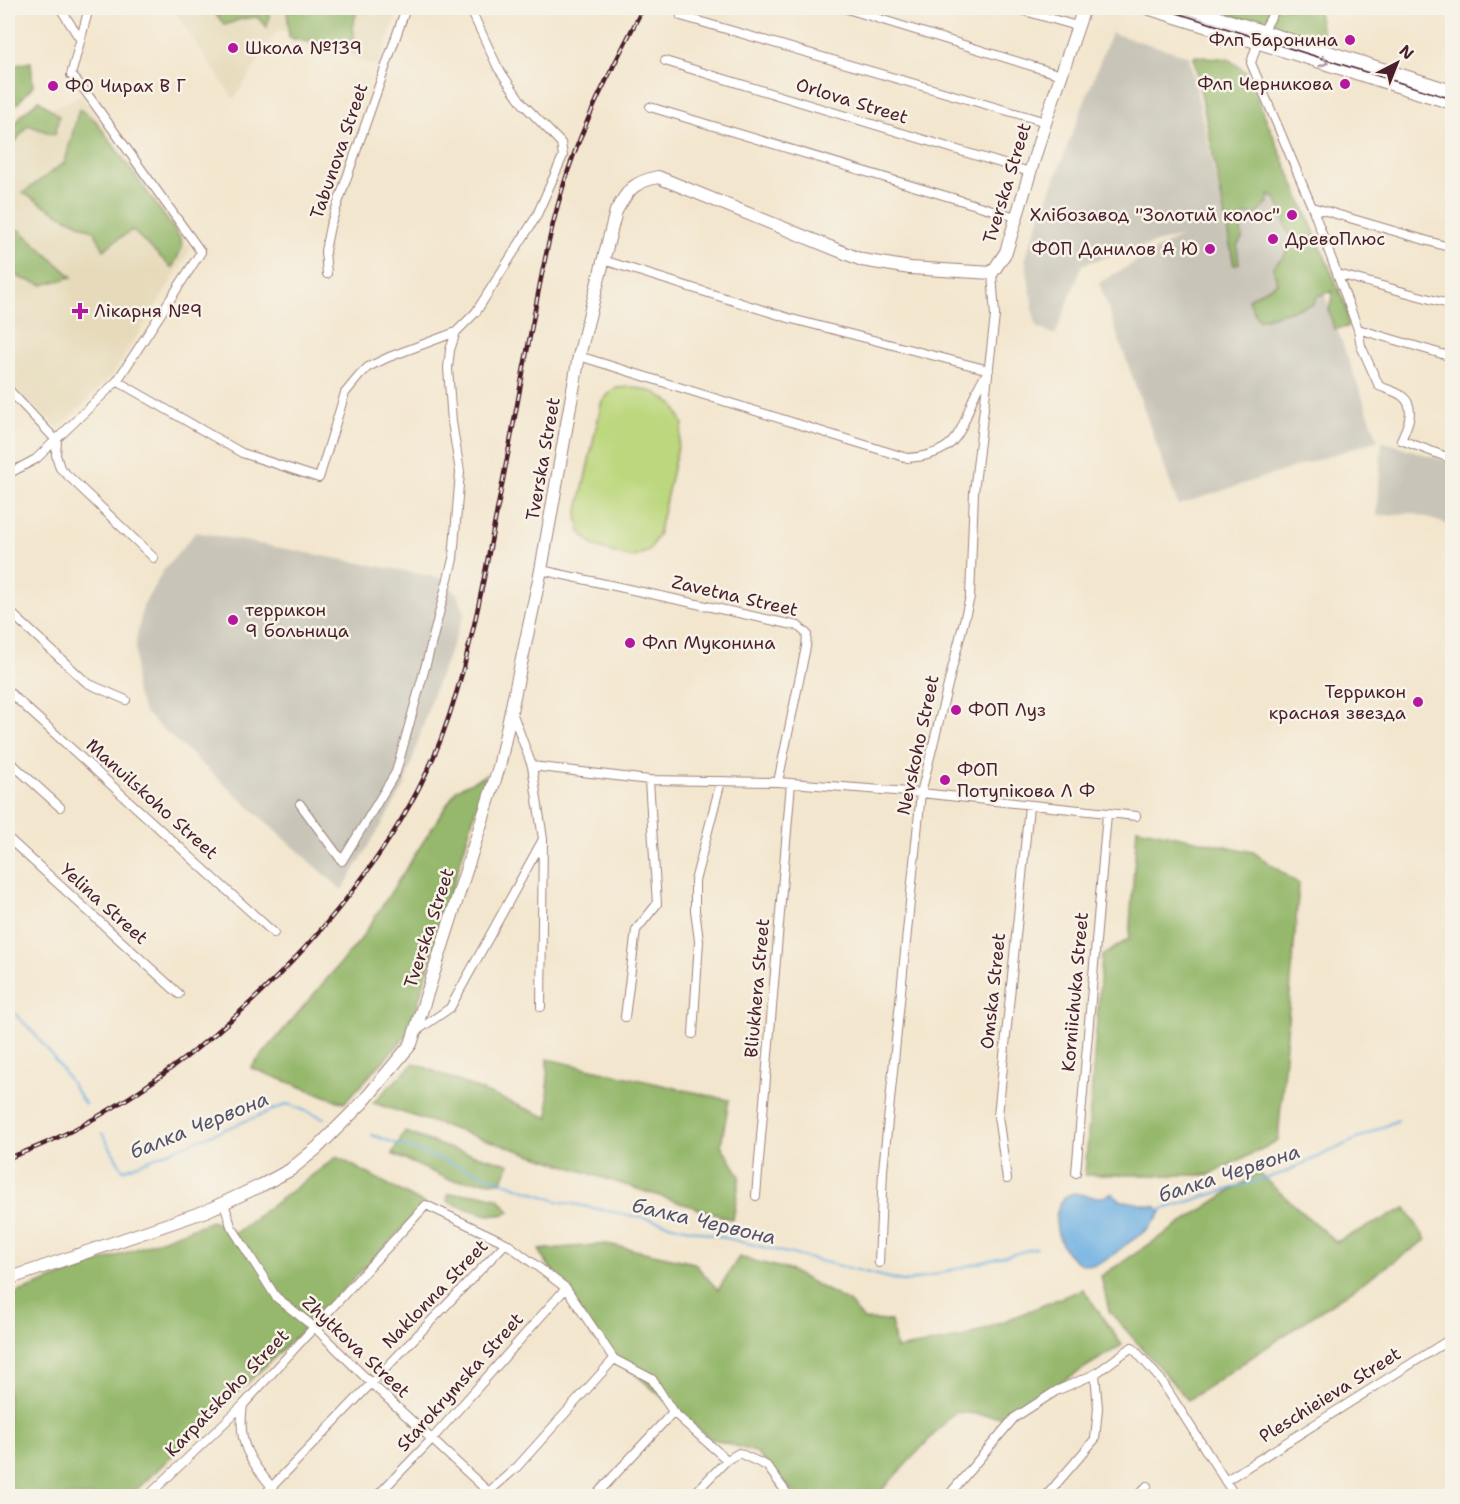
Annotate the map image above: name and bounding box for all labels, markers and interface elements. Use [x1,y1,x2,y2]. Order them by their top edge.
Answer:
place label: Флп Баронина [1209,28,1338,52]
marker: Флп Баронина [1343,33,1357,47]
north arrow [1367,33,1427,93]
place label: Школа №139 [245,36,362,60]
text: N [1395,40,1418,64]
marker: Школа №139 [226,41,240,55]
one-way arrow [1318,55,1329,67]
place label: Флп Черникова [1197,72,1333,96]
street label: Orlova Street [793,73,911,130]
place label: ФО Чирах В Г [65,74,186,98]
marker: Флп Черникова [1338,77,1352,91]
marker: ФО Чирах В Г [46,79,60,93]
street label: Tabunova Street [305,80,374,222]
street label: Tverska Street [977,120,1037,246]
place label: Хлібозавод "Золотий колос" [1030,203,1280,227]
marker: Хлібозавод "Золотий колос" [1285,208,1299,222]
place label: ДревоПлюс [1285,227,1385,251]
marker: ДревоПлюс [1266,232,1280,246]
place label: ФОП Данилов А Ю [1031,237,1198,261]
marker: ФОП Данилов А Ю [1203,242,1217,256]
place label: Лікарня №9 [94,299,202,323]
marker: Лікарня №9 [71,302,89,320]
street label: Tverska Street [520,395,566,523]
street label: Zavetna Street [669,570,801,622]
place label: террикон 9 больница [245,598,349,643]
marker: террикон 9 больница [226,613,240,627]
place label: Флп Муконина [642,631,775,655]
marker: Флп Муконина [623,636,637,650]
street label: Nevskoho Street [891,673,945,817]
place label: Террикон красная звезда [1269,680,1406,725]
marker: Террикон красная звезда [1411,695,1425,709]
place label: ФОП Луз [968,698,1046,722]
marker: ФОП Луз [949,703,963,717]
street label: Manuilskoho Street [81,733,223,865]
place label: ФОП Потупікова Л Ф [957,758,1095,803]
marker: ФОП Потупікова Л Ф [938,773,952,787]
street label: Yelina Street [55,858,153,950]
street label: Tverska Street [398,865,460,991]
street label: Korniichuka Street [1056,911,1094,1073]
street label: Bliukhera Street [739,917,775,1059]
street label: Omska Street [975,931,1011,1050]
water label: балка Червона [126,1085,272,1165]
water label: балка Червона [1155,1138,1303,1208]
water label: балка Червона [629,1192,779,1250]
street label: Naklonna Street [377,1234,493,1354]
street label: Zhytkova Street [297,1291,415,1403]
street label: Starokrymska Street [391,1307,529,1457]
street label: Karpatskoho Street [160,1324,294,1462]
street label: Pleschieieva Street [1255,1342,1406,1448]

